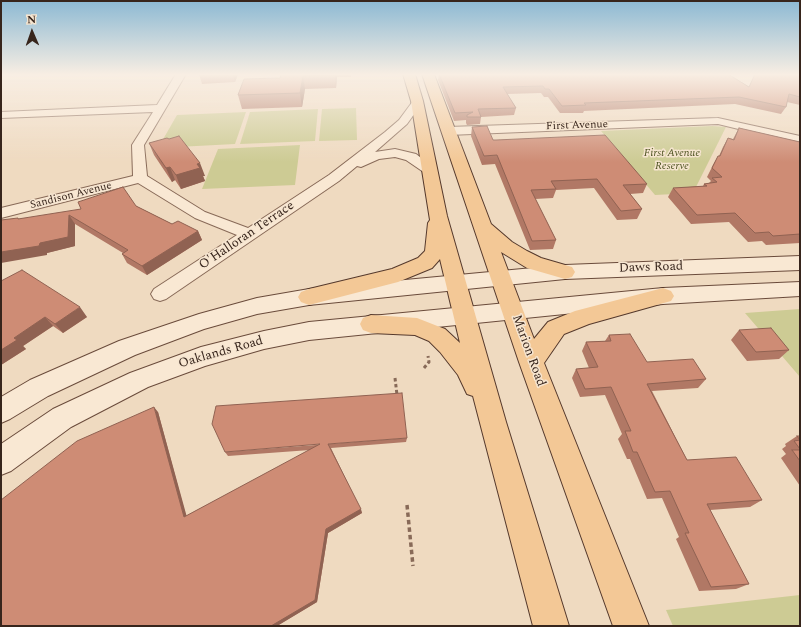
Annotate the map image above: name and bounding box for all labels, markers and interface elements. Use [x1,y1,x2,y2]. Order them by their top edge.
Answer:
text: N [27,11,36,28]
north arrow [12,12,52,52]
street label: First Avenue [546,118,608,134]
park label: First Avenue Reserve [644,147,700,173]
street label: Sandison Avenue [29,179,113,213]
street label: O'Halloran Terrace [196,198,298,274]
street label: Daws Road [619,259,683,277]
street label: Marion Road [508,313,548,389]
street label: Oaklands Road [177,333,265,373]

